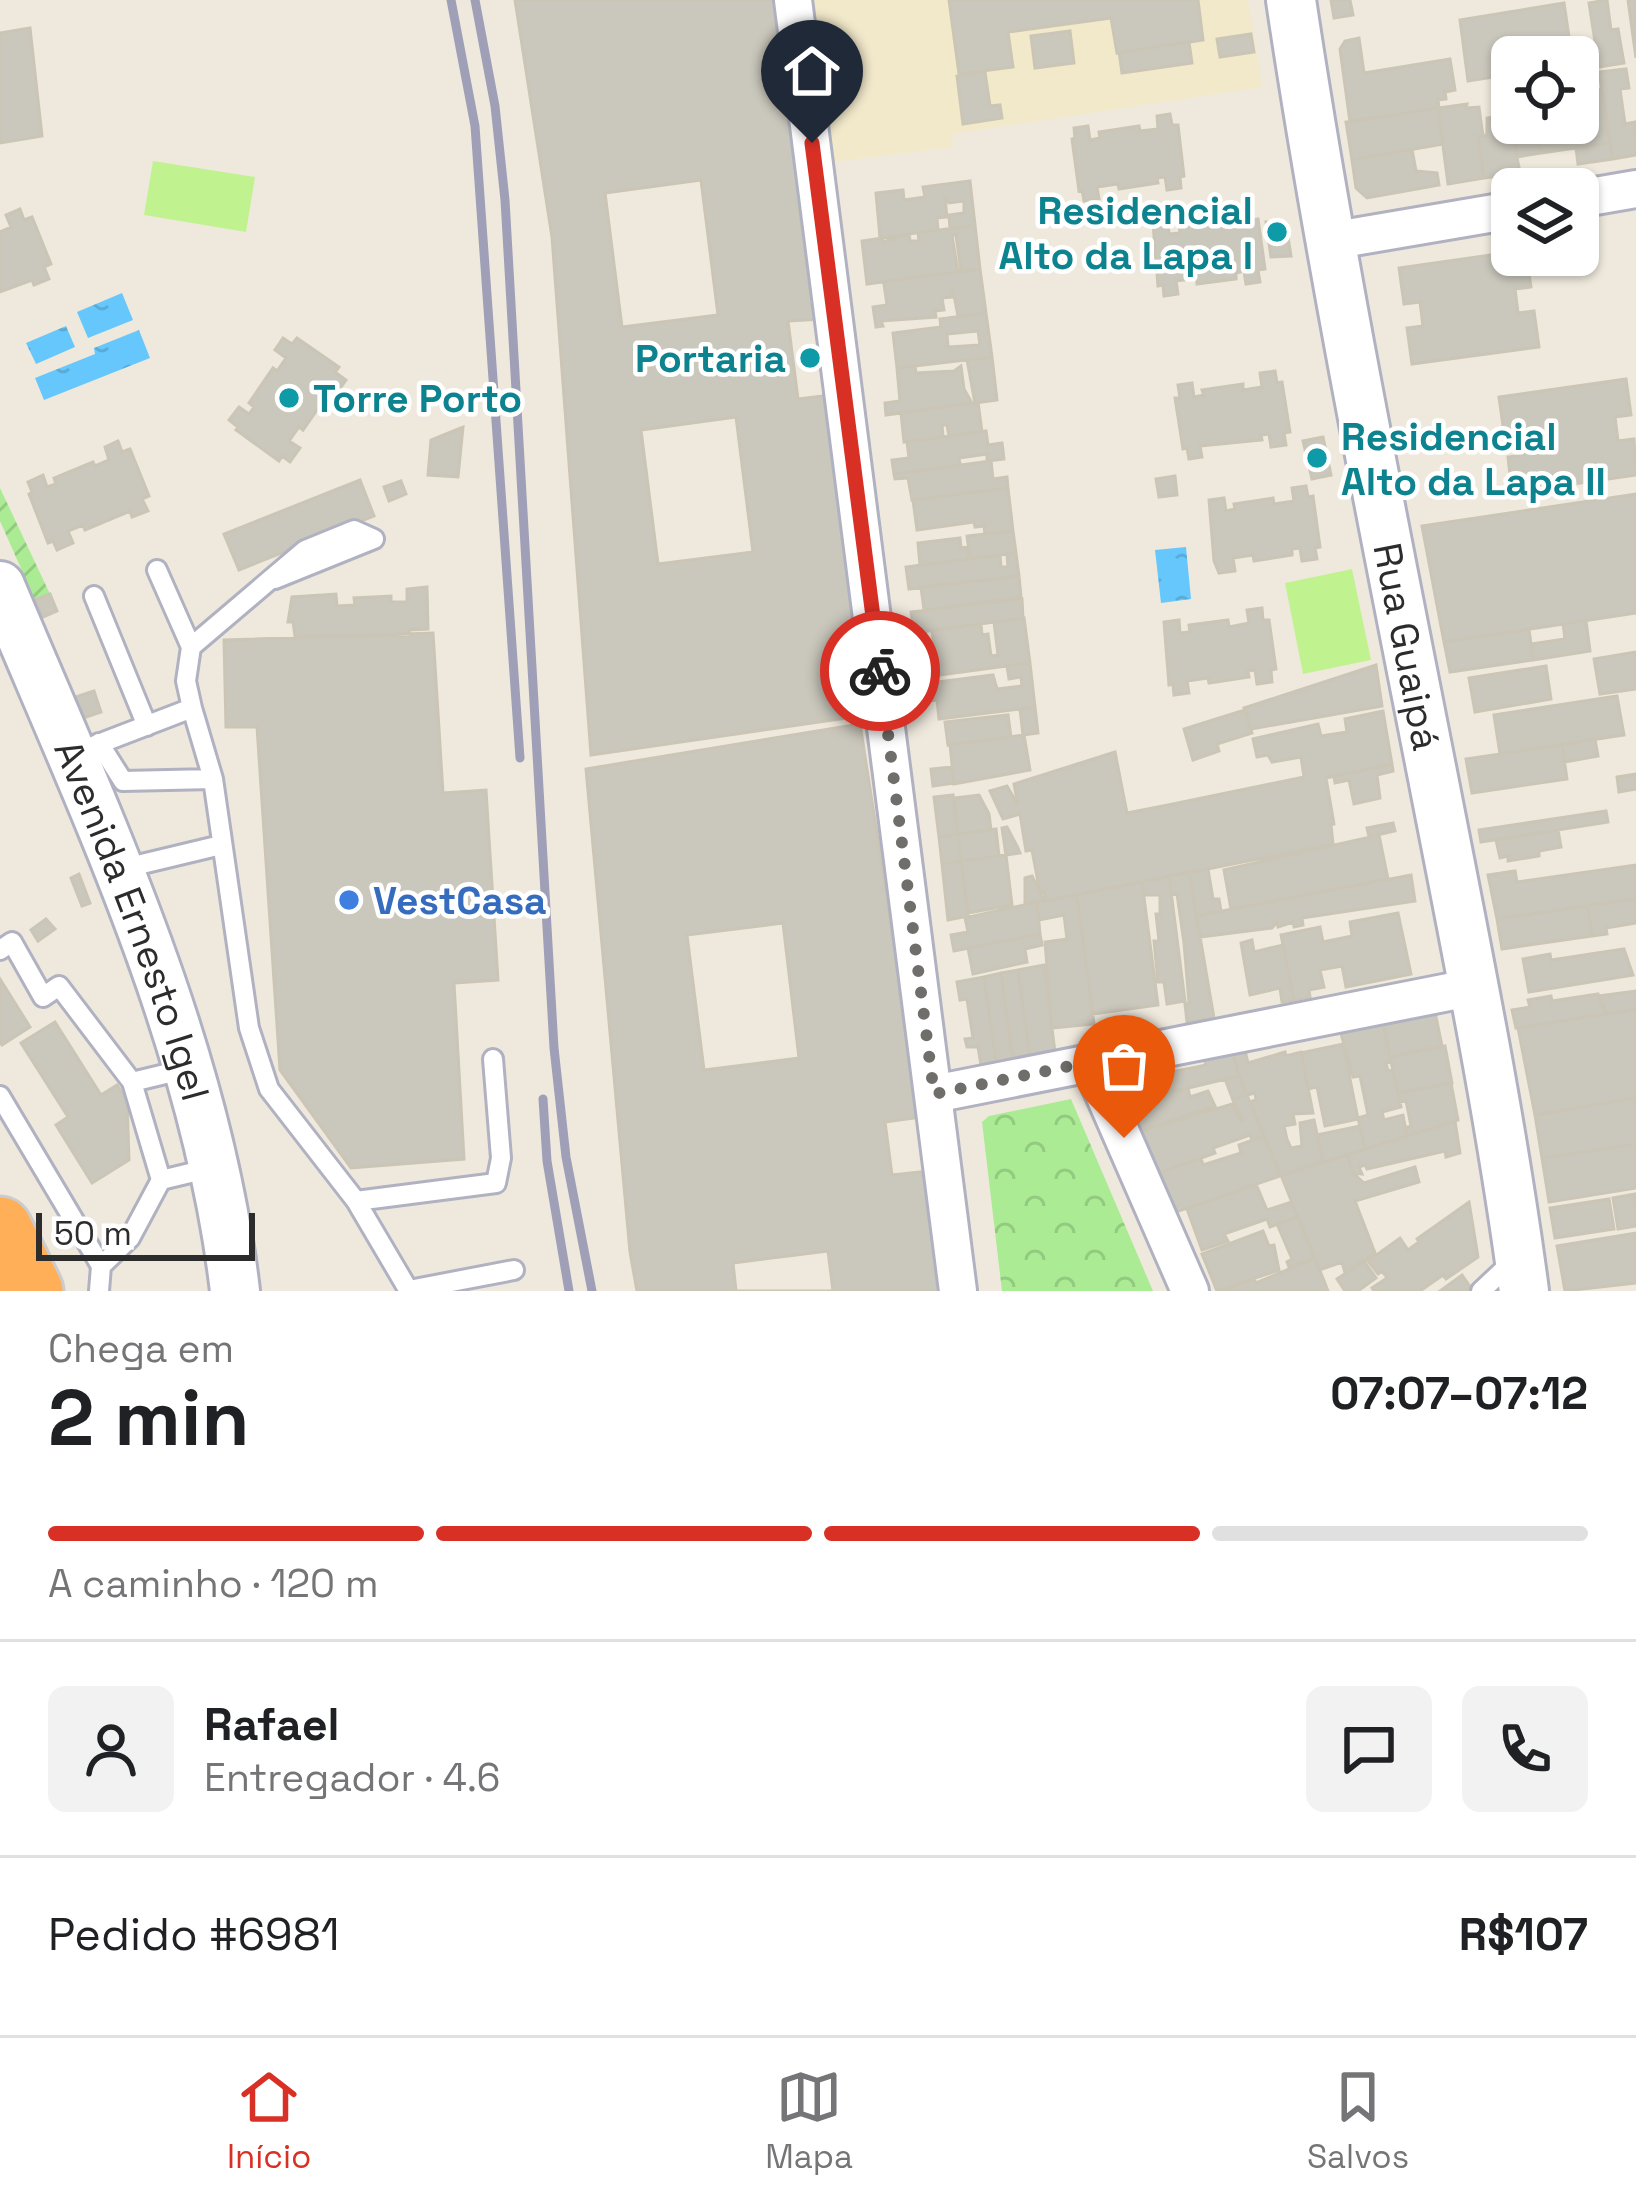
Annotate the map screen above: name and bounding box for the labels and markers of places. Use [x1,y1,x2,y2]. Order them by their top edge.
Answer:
pin [761,20,863,143]
place label: Residencial Alto da Lapa I [998,186,1253,280]
marker: Residencial Alto da Lapa I [1264,219,1290,245]
place label: Portaria [635,334,786,383]
marker: Portaria [797,345,823,371]
place label: Torre Porto [313,374,522,423]
marker: Torre Porto [276,385,302,411]
place label: Residencial Alto da Lapa II [1341,412,1606,506]
marker: Residencial Alto da Lapa II [1304,445,1330,471]
place label: VestCasa [373,876,547,925]
marker: VestCasa [336,887,362,913]
pin [1073,1015,1175,1138]

